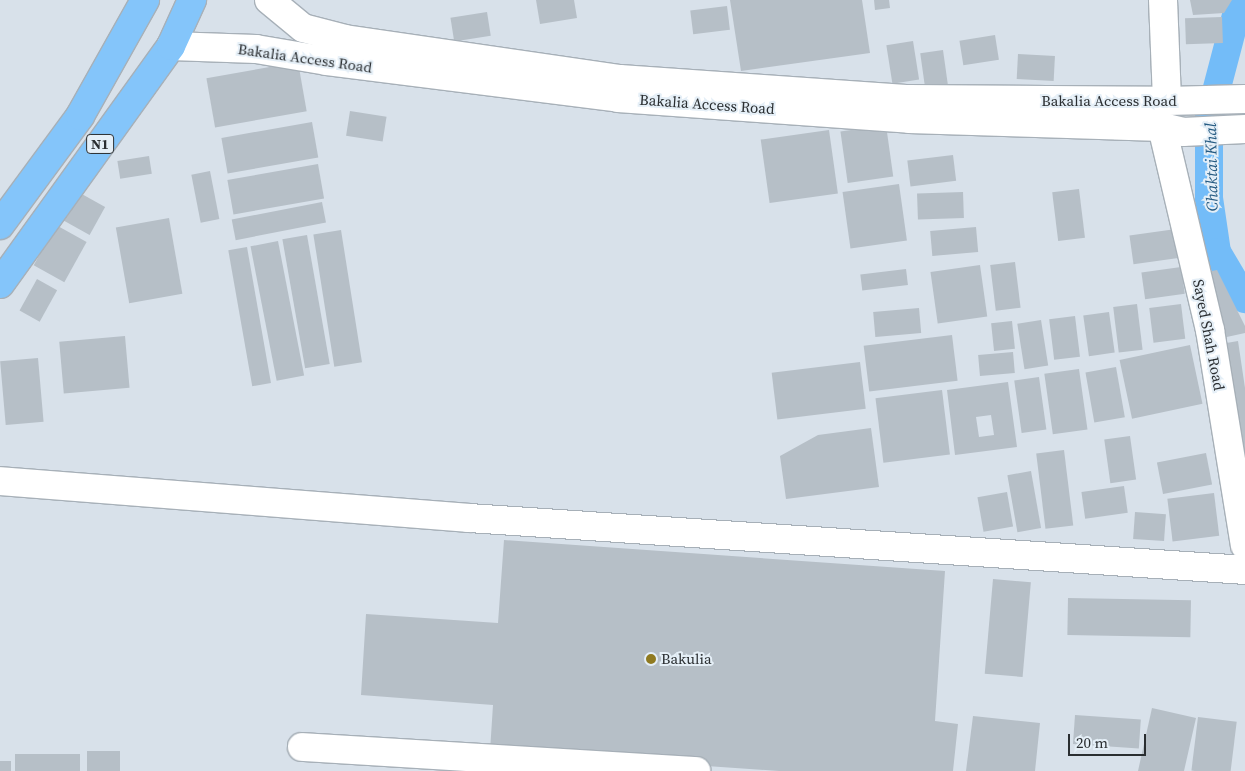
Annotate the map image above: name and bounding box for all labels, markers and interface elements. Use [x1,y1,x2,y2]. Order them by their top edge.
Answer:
street label: Bakalia Access Road [237,40,373,76]
street label: Bakalia Access Road [639,90,775,118]
street label: Bakalia Access Road [1041,92,1177,110]
water label: Chaktai Khal [1201,123,1221,211]
road number: N1 [85,132,115,156]
street label: Sayed Shah Road [1189,278,1229,392]
place label: Bakulia [661,650,712,668]
marker: Bakulia [645,653,657,665]
scale bar [1070,724,1148,756]
text: 20 m [1076,732,1108,753]

